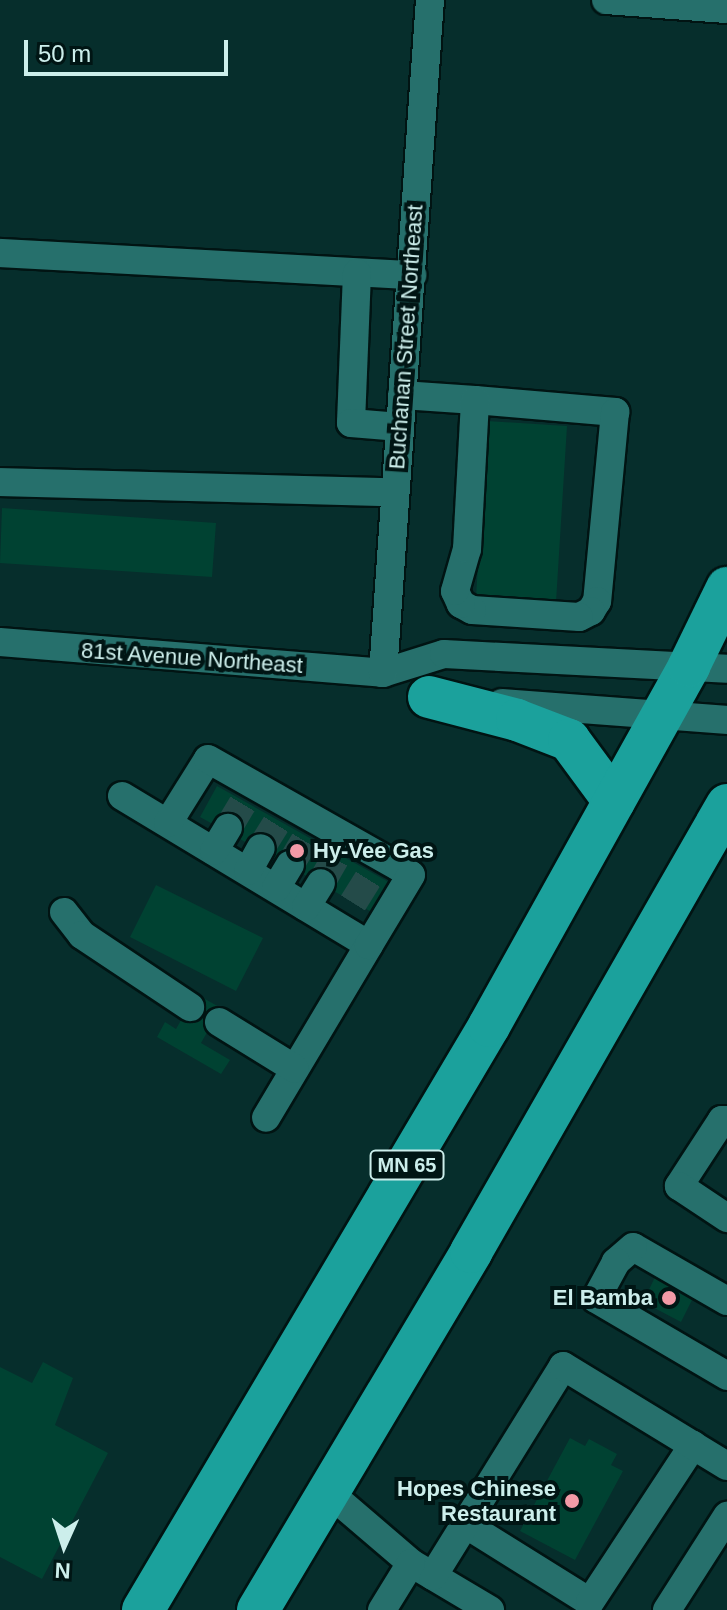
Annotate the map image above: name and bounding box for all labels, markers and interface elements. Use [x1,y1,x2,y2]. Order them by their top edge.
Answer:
scale bar [28,24,232,74]
text: 50 m [38,40,91,67]
street label: Buchanan Street Northeast [384,204,428,470]
street label: 81st Avenue Northeast [80,637,304,679]
place label: Hy-Vee Gas [313,838,434,864]
marker: Hy-Vee Gas [288,842,306,860]
road number: MN 65 [369,1149,445,1181]
place label: El Bamba [553,1285,653,1311]
marker: El Bamba [660,1289,678,1307]
place label: Hopes Chinese Restaurant [397,1475,556,1526]
marker: Hopes Chinese Restaurant [563,1492,581,1510]
north arrow [24,1506,104,1586]
text: N [54,1558,71,1583]

